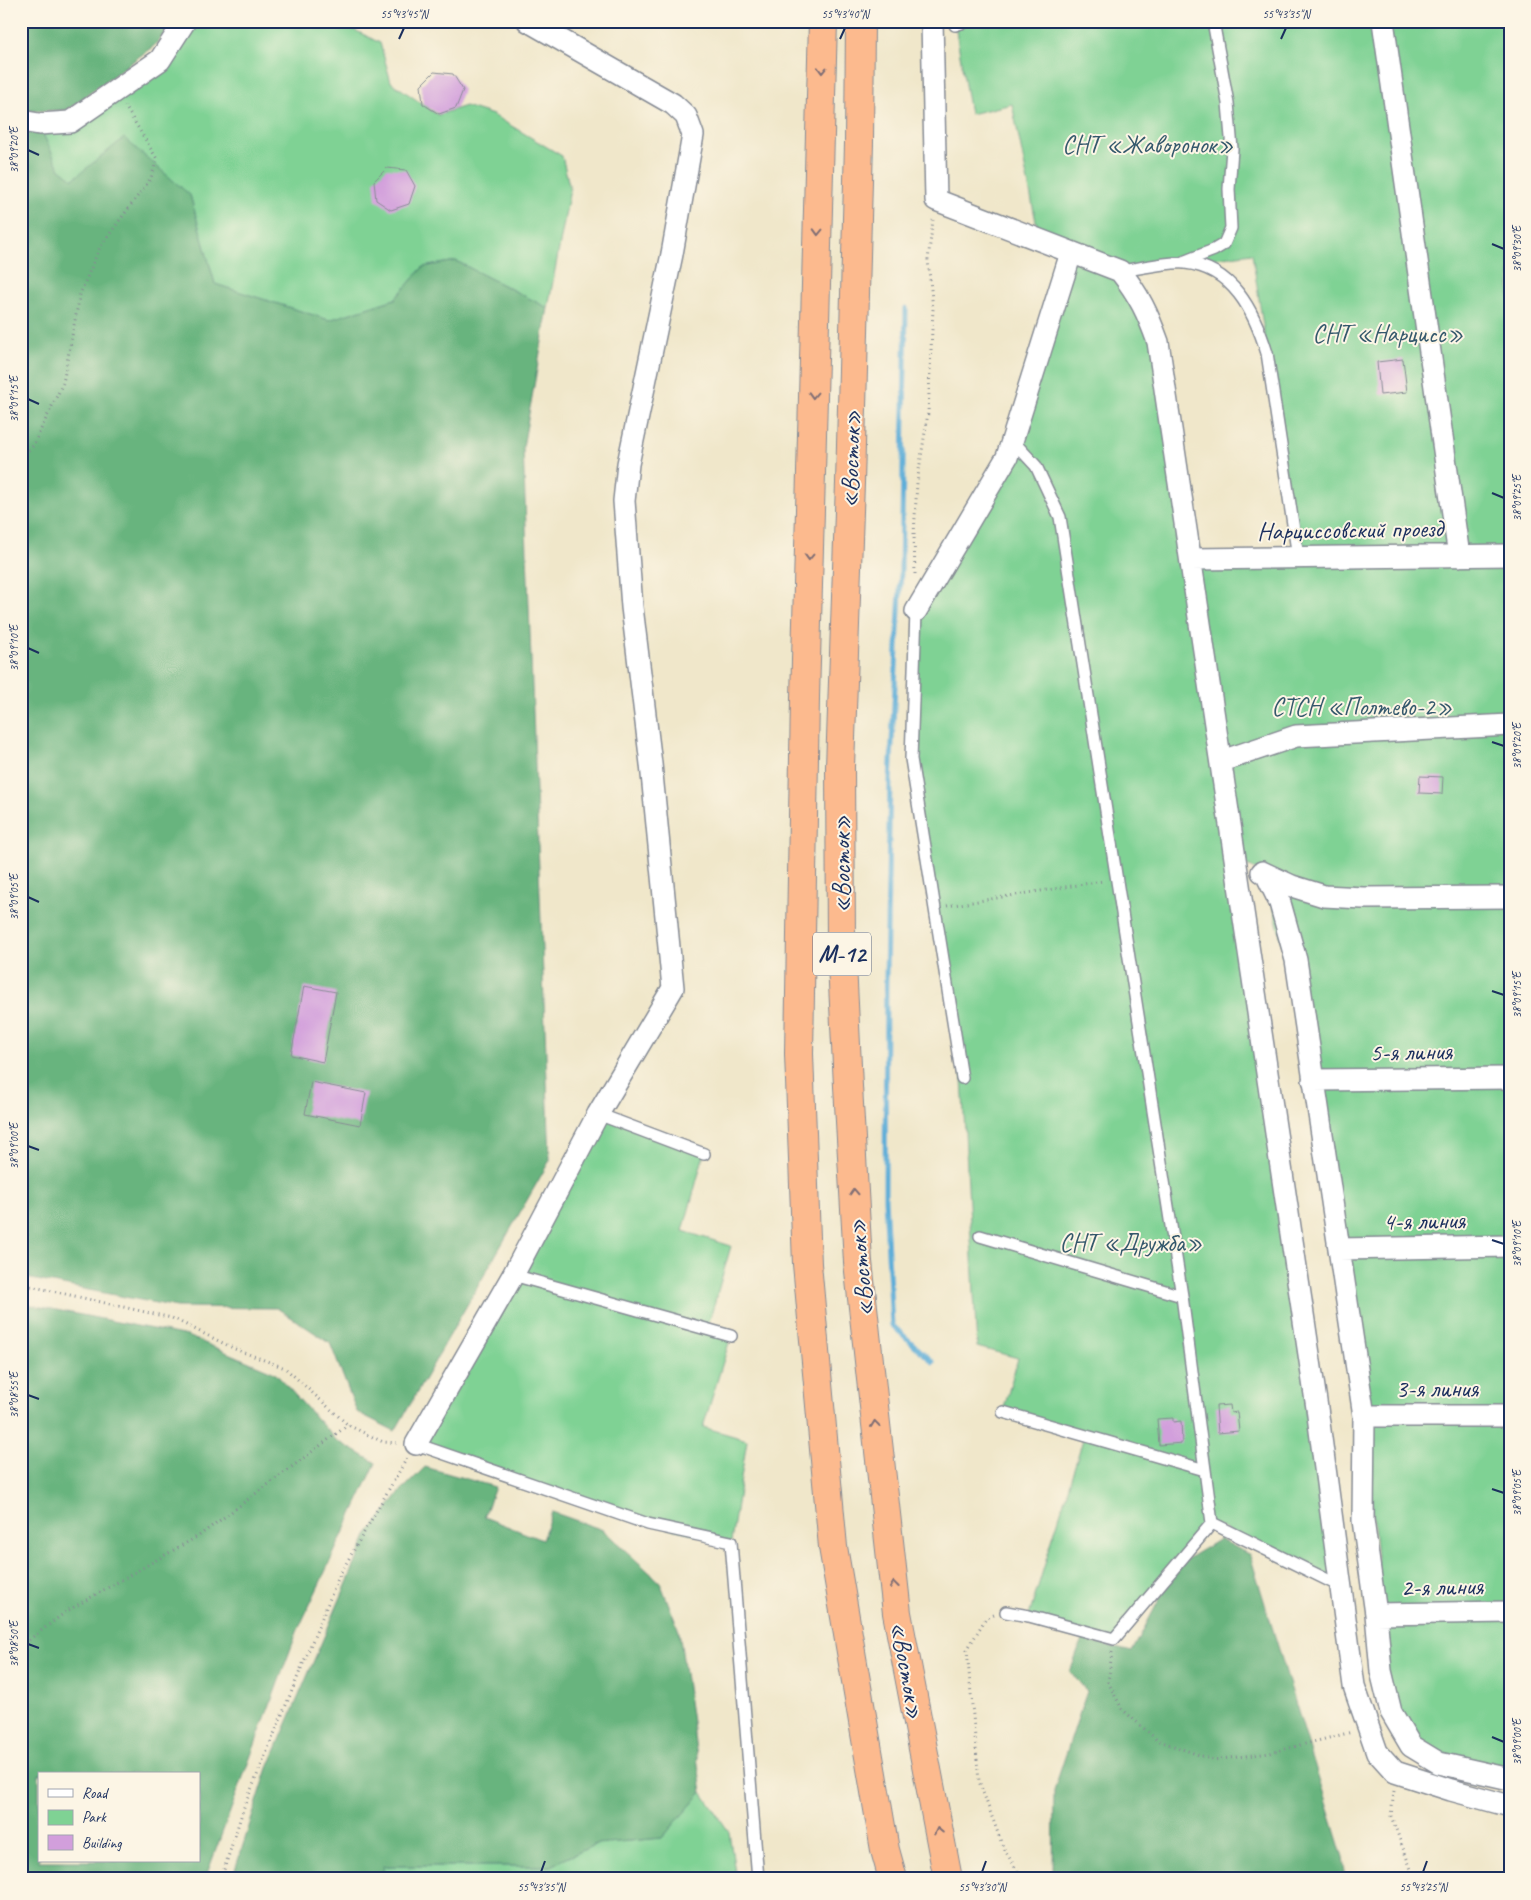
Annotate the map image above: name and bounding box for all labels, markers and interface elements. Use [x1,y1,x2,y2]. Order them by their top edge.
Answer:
text: 55°43'45"N [380,6,429,22]
text: 55°43'40"N [821,6,870,22]
text: 55°43'35"N [1262,6,1311,22]
one-way arrow [817,66,827,74]
text: 38°09'20"E [6,125,22,173]
park label: СНТ «Жаворонок» [1062,129,1234,161]
text: 38°09'30"E [1509,224,1525,272]
one-way arrow [813,229,823,237]
park label: СНТ «Нарцисс» [1313,318,1463,350]
text: 38°09'15"E [6,374,22,422]
one-way arrow [808,391,819,399]
street label: «Восток» [833,409,869,509]
text: 38°09'25"E [1509,473,1525,521]
street label: Нарциссовский проезд [1257,512,1445,548]
one-way arrow [803,554,814,562]
text: 38°09'10"E [6,623,22,671]
park label: СТСН «Полтево-2» [1271,691,1453,723]
text: 38°09'20"E [1509,721,1525,769]
street label: «Восток» [826,815,858,913]
text: 38°09'05"E [6,872,22,920]
road number: М-12 [813,932,871,976]
text: 38°09'15"E [1509,970,1525,1018]
street label: 5-я линия [1370,1035,1453,1069]
text: 38°09'00"E [6,1121,22,1169]
one-way arrow [849,1188,859,1196]
street label: 4-я линия [1383,1204,1466,1238]
street label: «Восток» [841,1218,881,1318]
text: 38°09'10"E [1509,1219,1525,1267]
park label: СНТ «Дружба» [1060,1227,1202,1259]
text: 38°08'55"E [6,1370,22,1418]
street label: 3-я линия [1396,1373,1479,1405]
one-way arrow [870,1419,881,1427]
text: 38°09'05"E [1509,1468,1525,1516]
street label: 2-я линия [1401,1570,1484,1604]
one-way arrow [889,1581,900,1589]
text: 38°08'50"E [6,1619,22,1667]
street label: «Восток» [883,1619,931,1721]
text: 38°09'00"E [1509,1717,1525,1765]
legend [38,1772,200,1862]
text: Road [82,1784,109,1803]
text: Park [82,1808,107,1827]
one-way arrow [933,1827,944,1835]
text: Building [82,1834,122,1853]
text: 55°43'35"N [517,1879,566,1895]
text: 55°43'30"N [958,1879,1007,1895]
text: 55°43'25"N [1399,1879,1448,1895]

